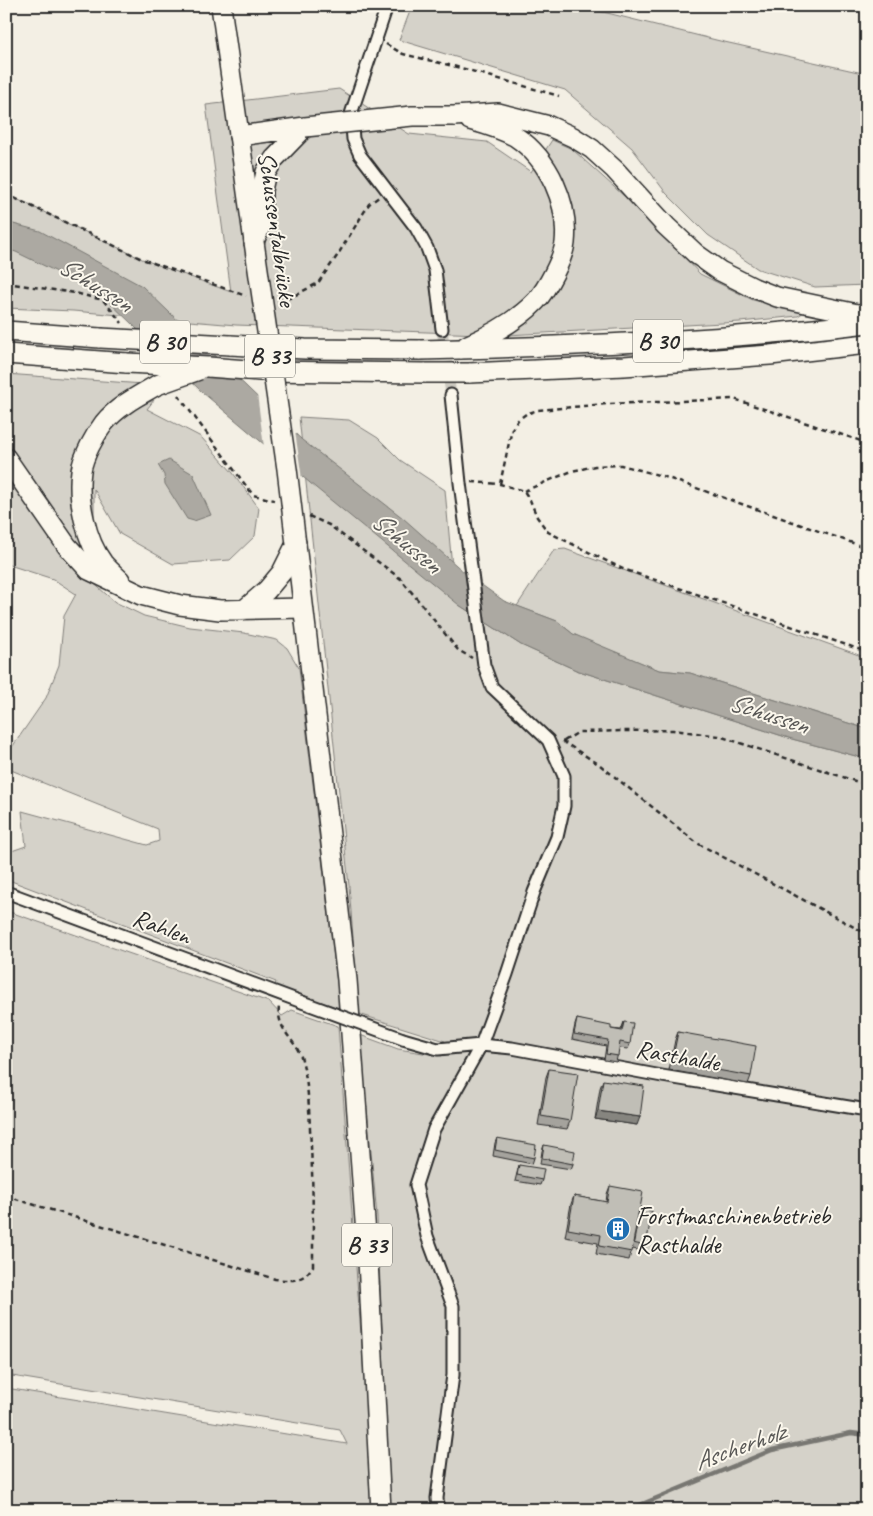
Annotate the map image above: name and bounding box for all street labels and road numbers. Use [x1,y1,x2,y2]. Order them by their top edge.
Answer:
street label: Schussentalbrücke [250,150,304,310]
road number: B 30 [633,320,683,362]
road number: B 30 [140,321,190,364]
road number: B 33 [245,334,295,378]
street label: Rahlen [128,902,197,953]
street label: Rasthalde [633,1033,724,1079]
road number: B 33 [342,1224,392,1266]

